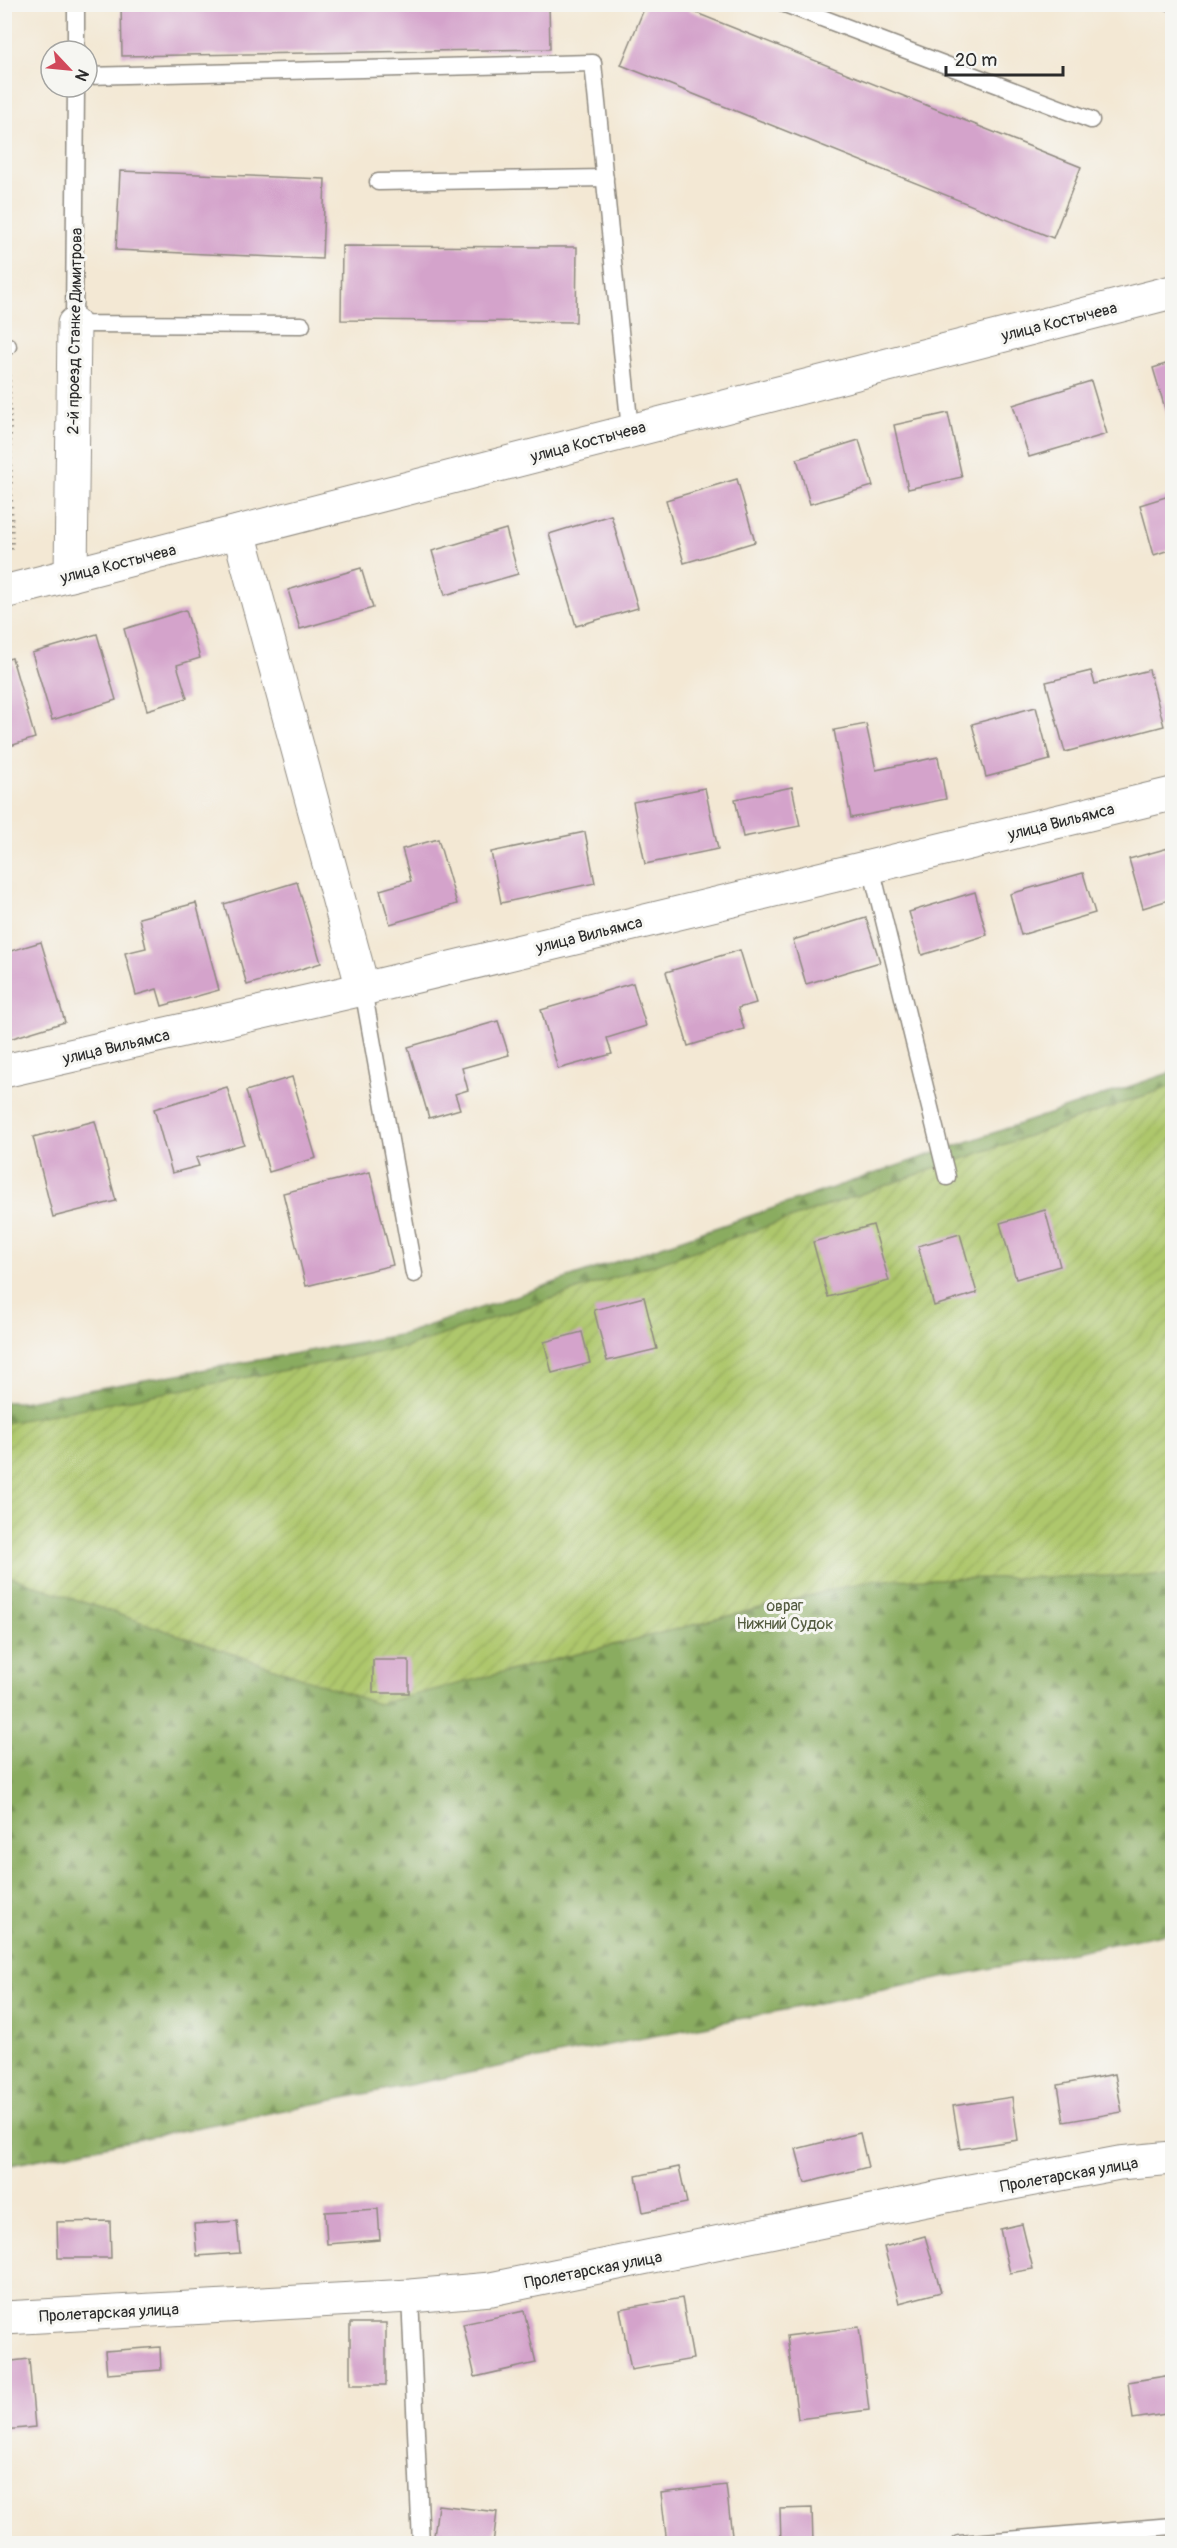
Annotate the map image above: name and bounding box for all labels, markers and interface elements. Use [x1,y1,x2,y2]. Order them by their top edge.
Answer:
north arrow [39,39,99,99]
scale bar [946,39,1063,77]
text: 20 m [955,49,997,72]
text: N [70,66,93,85]
street label: 2-й проезд Станке Димитрова [63,228,87,435]
street label: улица Костычева [998,298,1119,346]
street label: улица Костычева [527,417,648,467]
street label: улица Костычева [57,540,178,588]
street label: улица Вильямса [1005,799,1116,845]
street label: улица Вильямса [533,912,644,958]
street label: улица Вильямса [60,1025,172,1069]
park label: овраг Нижний Судок [737,1596,833,1634]
street label: Пролетарская улица [999,2153,1140,2197]
street label: Пролетарская улица [523,2247,664,2293]
street label: Пролетарская улица [39,2299,179,2327]

